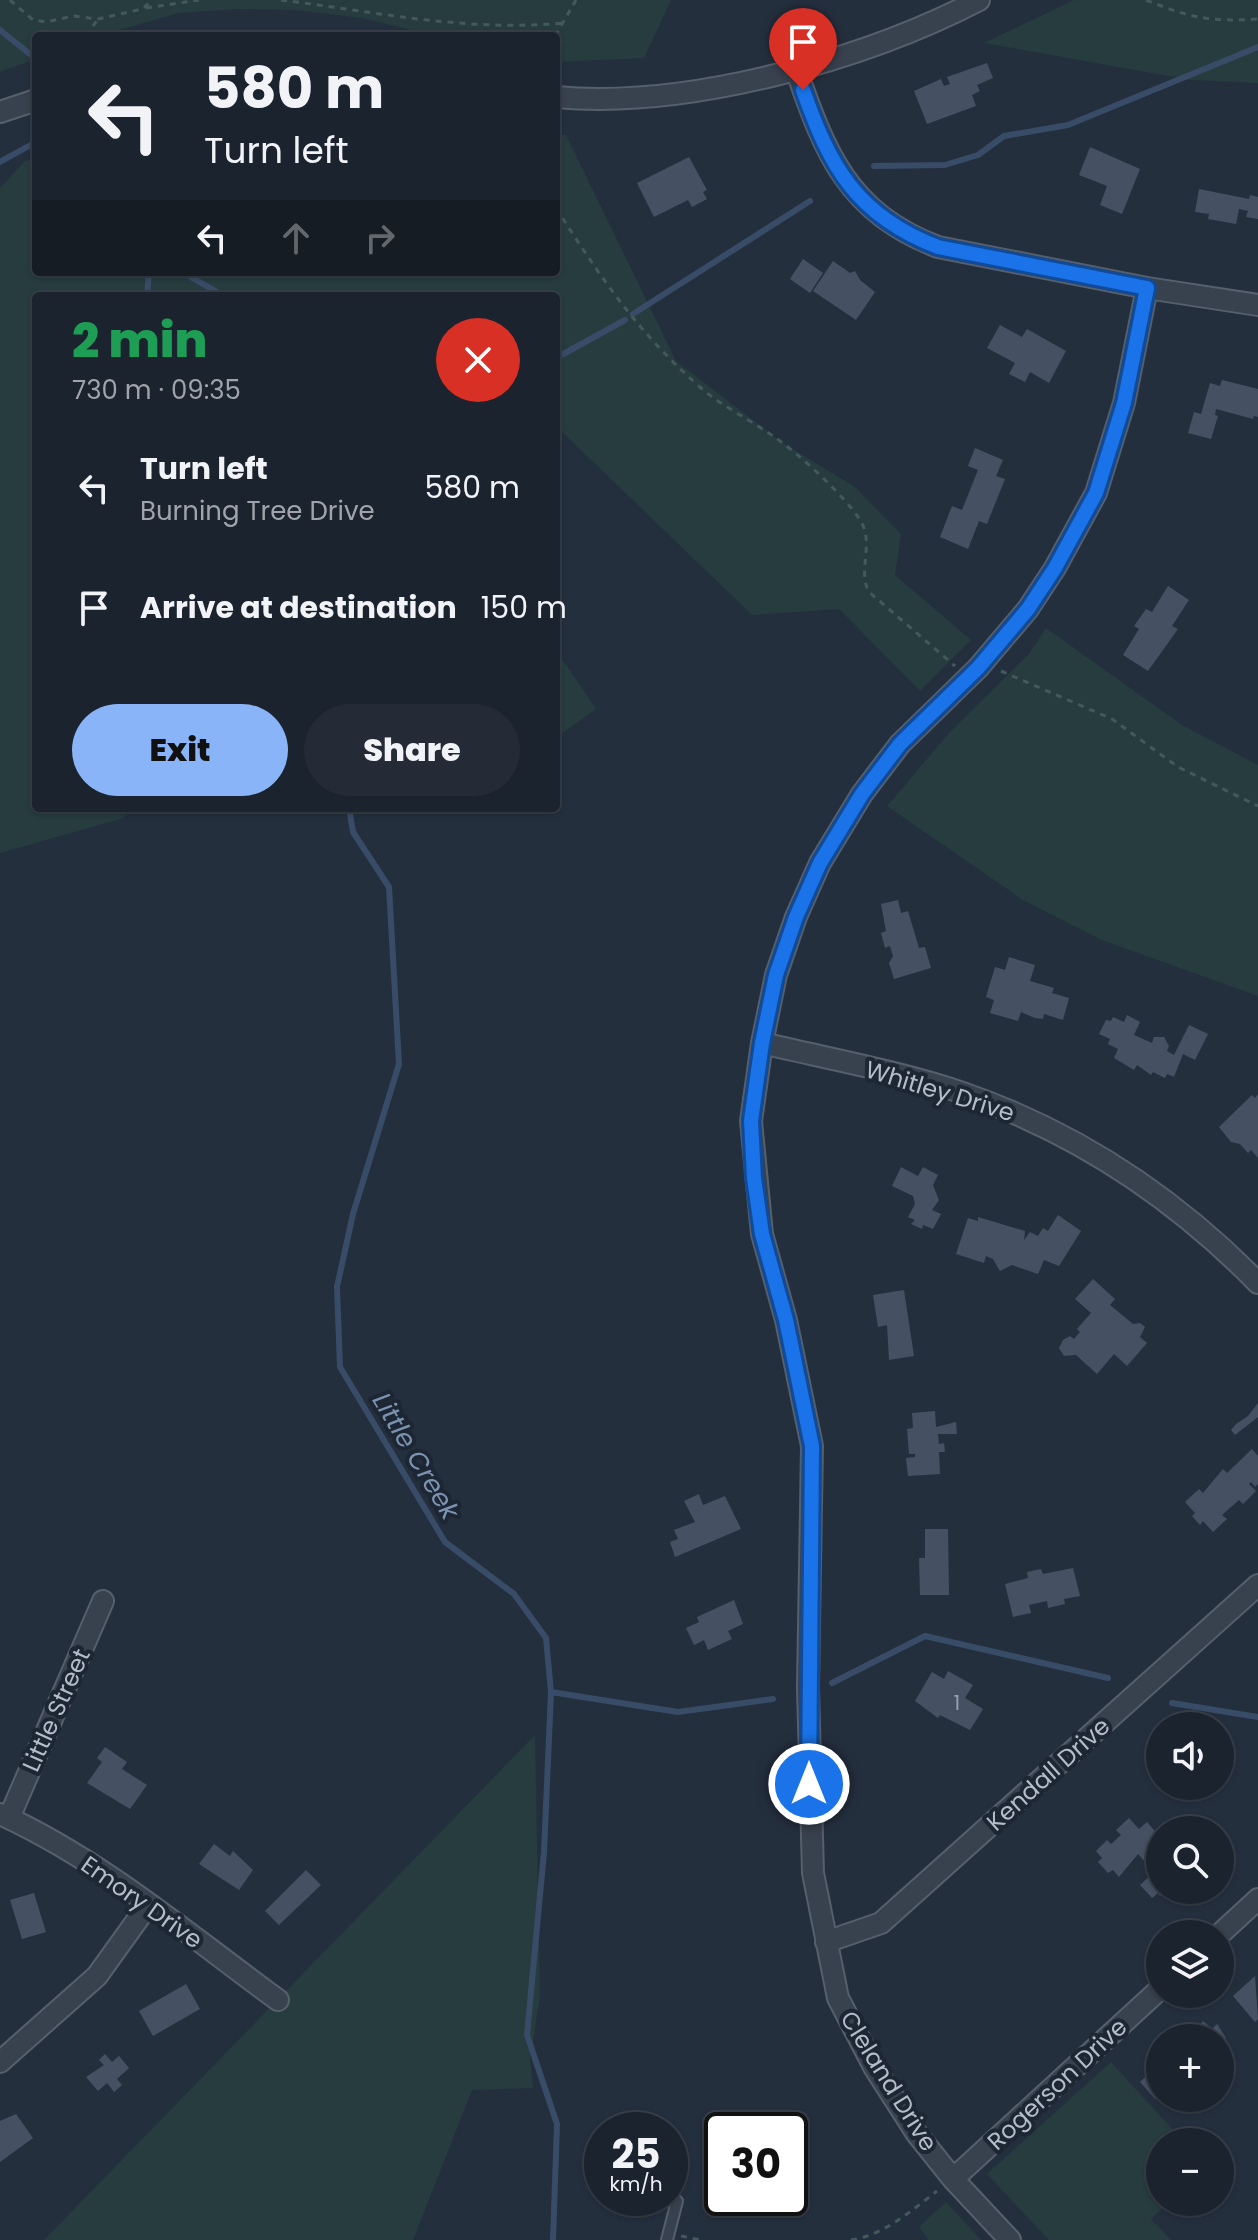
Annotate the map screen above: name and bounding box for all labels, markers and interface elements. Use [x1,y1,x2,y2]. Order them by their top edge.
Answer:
pin [769,8,837,90]
icon: arrive [781,20,825,64]
text: 580 m [204,49,384,128]
icon: left [72,64,176,168]
text: Turn left [204,125,349,176]
icon: left [190,216,234,260]
icon: ahead [274,216,318,260]
icon: right [358,216,402,260]
text: 2 min [72,307,207,374]
button: close [436,318,520,402]
text: 730 m · 09:35 [72,372,241,408]
text: Turn left [140,447,268,490]
icon: left [72,466,116,510]
text: 580 m [424,466,520,509]
text: Burning Tree Drive [140,493,375,529]
icon: arrive [72,586,116,630]
text: Arrive at destination [140,586,457,629]
text: 150 m [481,586,567,629]
button: Exit [72,704,288,796]
button: Share [304,704,520,796]
street label: Whitley Drive [861,1053,1019,1129]
water label: Little Creek [364,1386,469,1528]
street label: Little Street [14,1643,98,1777]
house number: 1 [954,1689,960,1717]
street label: Kendall Drive [979,1710,1117,1838]
map controls [1146,1712,1234,2216]
button: sound [1146,1712,1234,1800]
position arrow [767,1742,851,1826]
button: search [1146,1816,1234,1904]
street label: Emory Drive [75,1848,209,1956]
button: layers [1146,1920,1234,2008]
street label: Cleland Drive [833,2005,945,2157]
street label: Rogerson Drive [980,2011,1134,2157]
button: + [1146,2024,1234,2112]
speed limit sign: 30 [704,2112,808,2216]
text: 25 [612,2126,660,2182]
button: − [1146,2128,1234,2216]
text: km/h [609,2170,663,2198]

